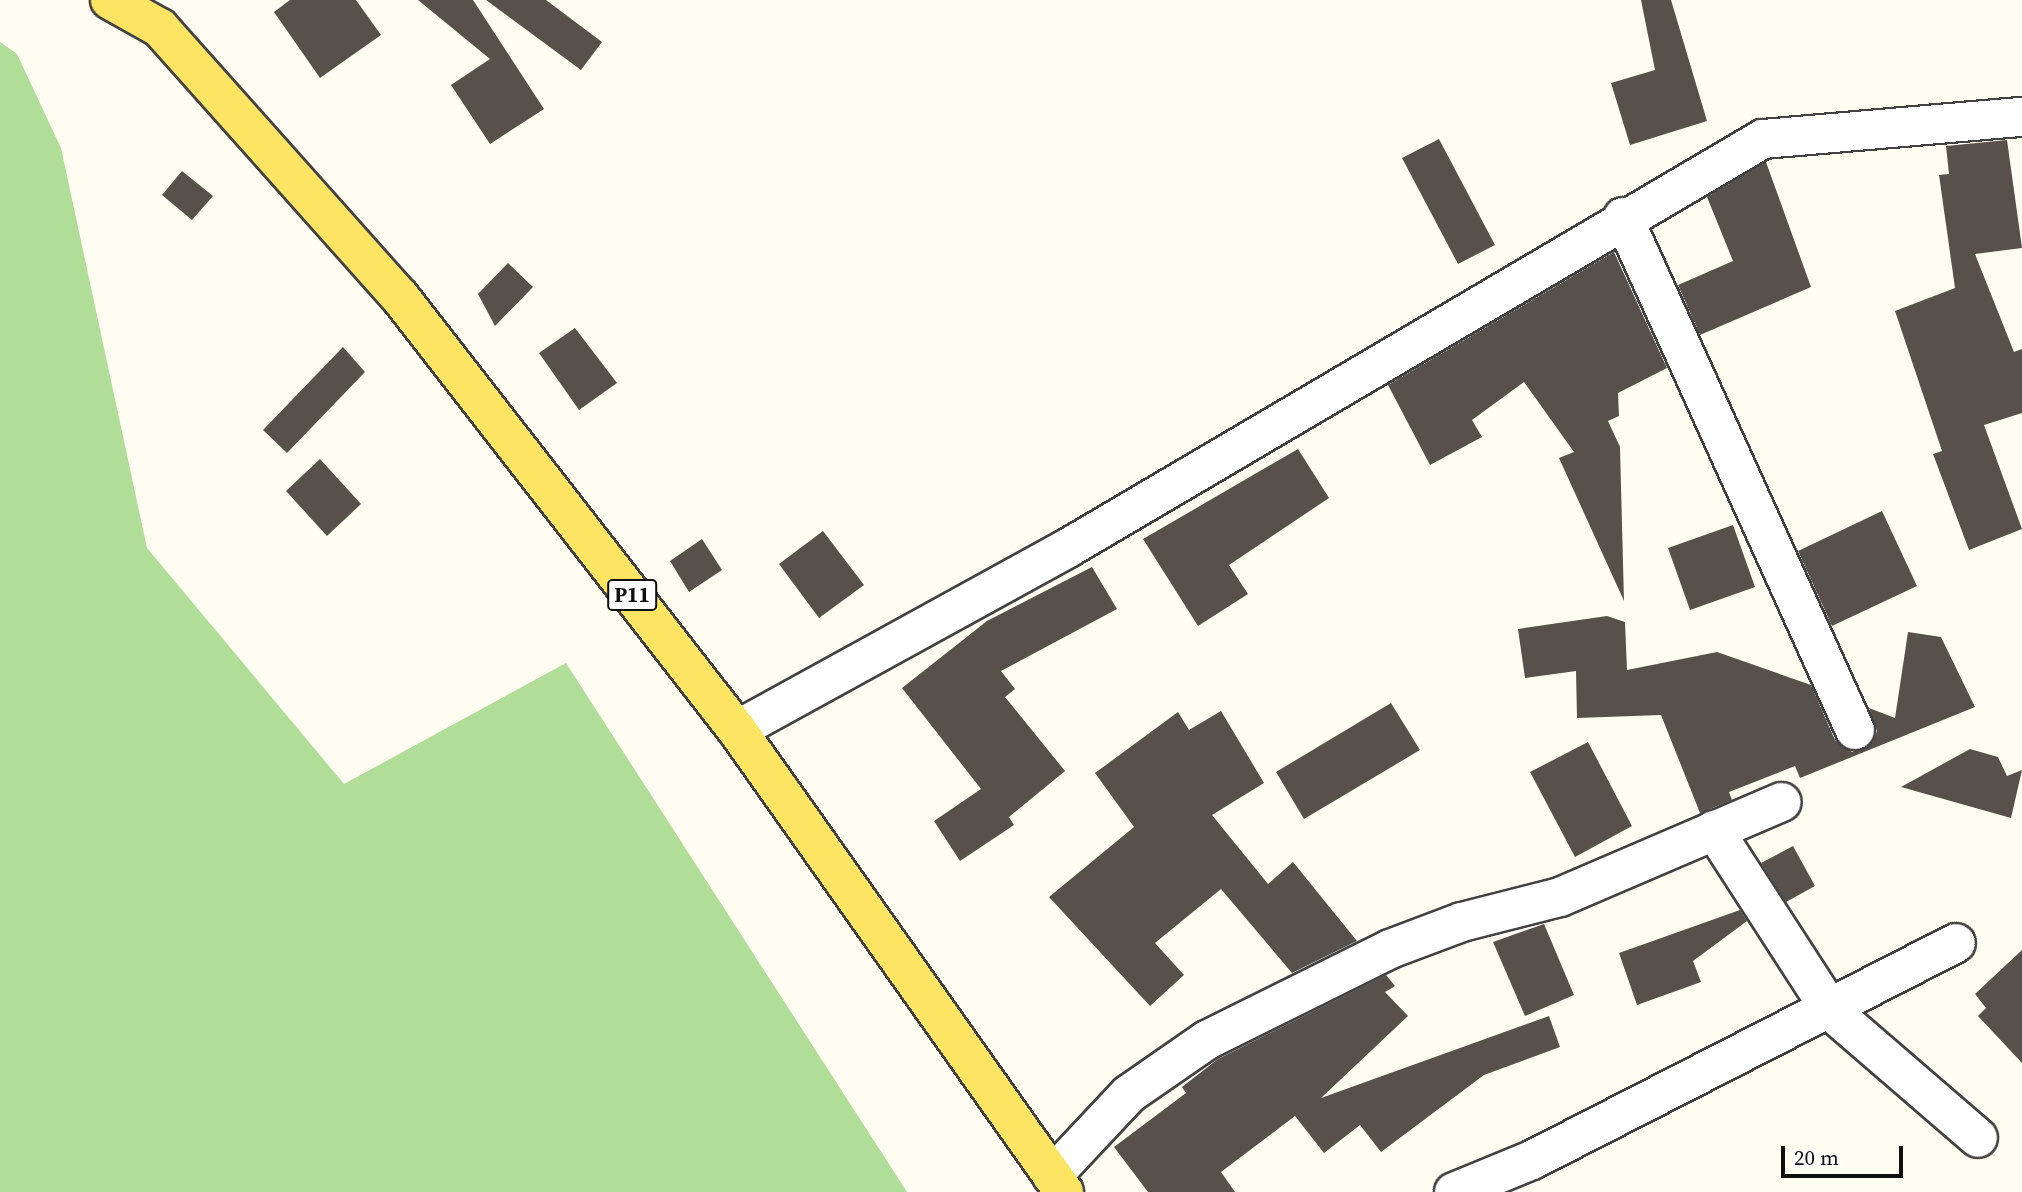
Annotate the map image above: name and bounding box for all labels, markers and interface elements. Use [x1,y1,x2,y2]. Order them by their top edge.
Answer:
road number: P11 [606,578,658,612]
scale bar [1784,1132,1906,1176]
text: 20 m [1794,1143,1839,1172]

